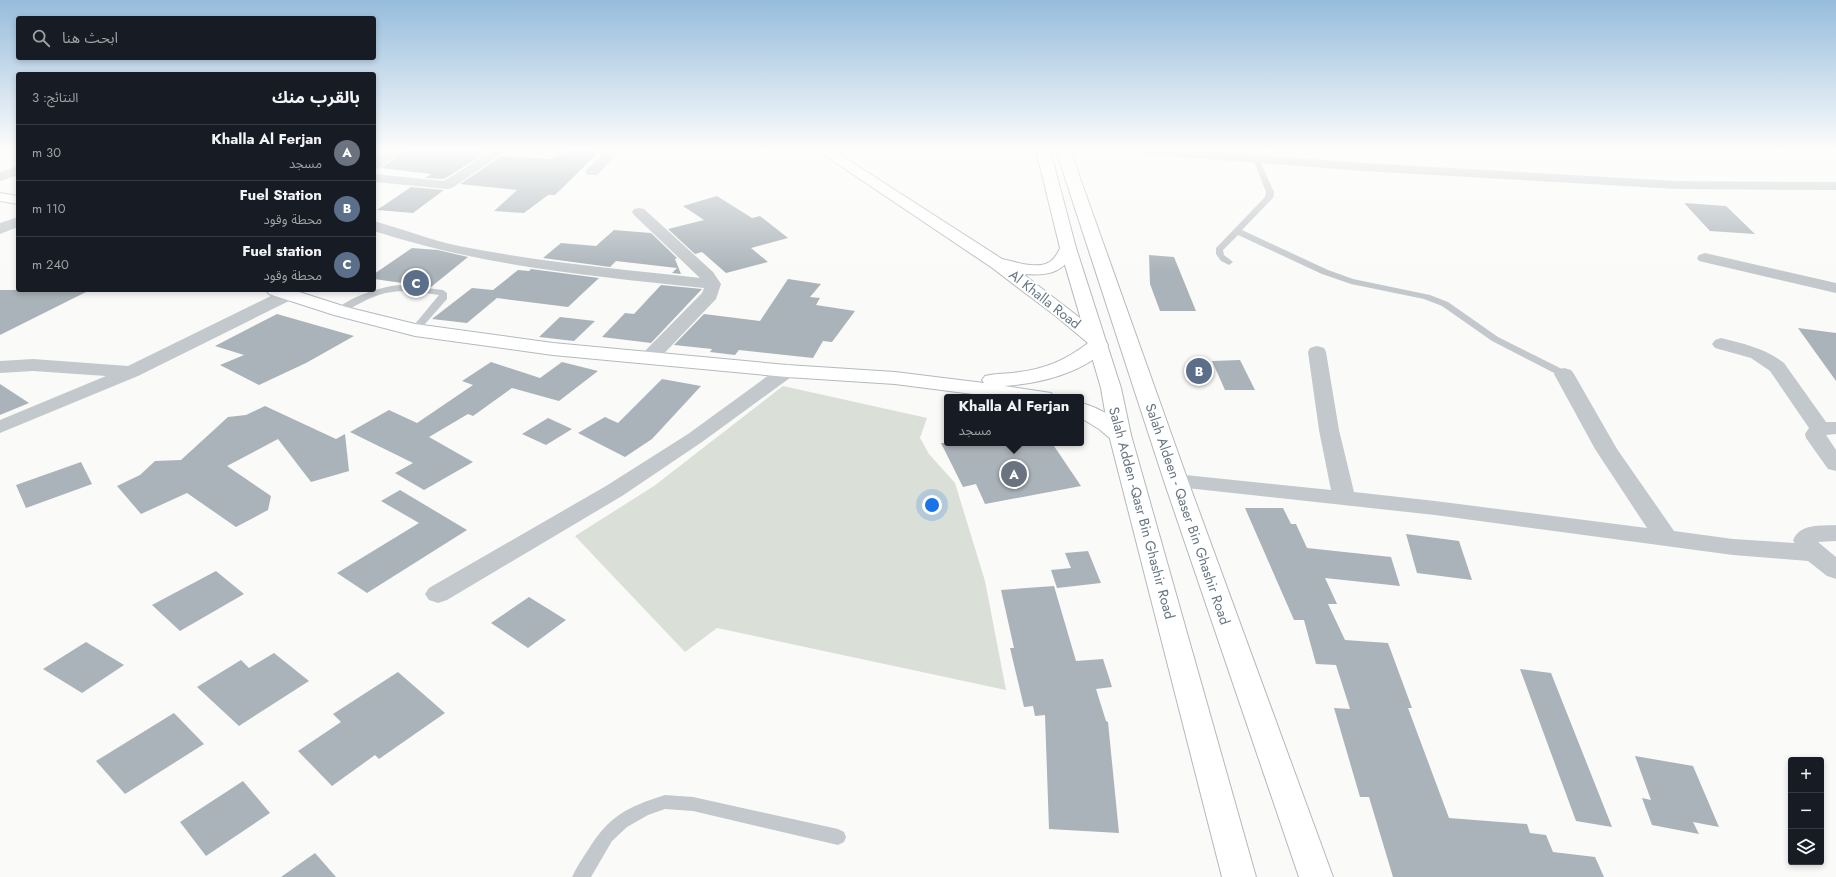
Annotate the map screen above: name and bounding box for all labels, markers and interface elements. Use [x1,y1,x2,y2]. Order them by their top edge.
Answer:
search box [16,16,376,60]
icon: search [30,27,52,49]
text: ابحث هنا [62,27,118,49]
text: بالقرب منك [272,85,360,109]
text: النتائج: 3 [32,88,78,107]
text: Khalla Al Ferjan [211,128,322,150]
text: 30 m [32,143,61,162]
text: A [342,143,352,162]
text: مسجد [289,154,322,173]
text: Fuel Station [240,184,322,206]
text: 110 m [32,199,66,218]
text: B [343,199,351,218]
text: محطة وقود [263,210,322,229]
text: Fuel station [242,240,322,262]
text: 240 m [32,255,69,274]
text: C [342,255,352,274]
street label: Al Khalla Road [1005,265,1085,333]
text: محطة وقود [263,266,322,285]
pin: C [403,268,429,298]
pin: B [1186,356,1212,386]
popup [944,394,1084,446]
text: Khalla Al Ferjan [959,395,1069,417]
street label: Salah Aldeen - Qaser Bin Ghashir Road [1141,401,1235,627]
street label: Salah Adden -Qasr Bin Ghashir Road [1104,405,1180,621]
text: مسجد [959,421,992,440]
pin: A [1001,459,1027,489]
your location [922,495,942,515]
map controls [1788,757,1824,865]
button: + [1788,757,1824,793]
button: − [1788,793,1824,829]
button: layers [1788,829,1824,865]

